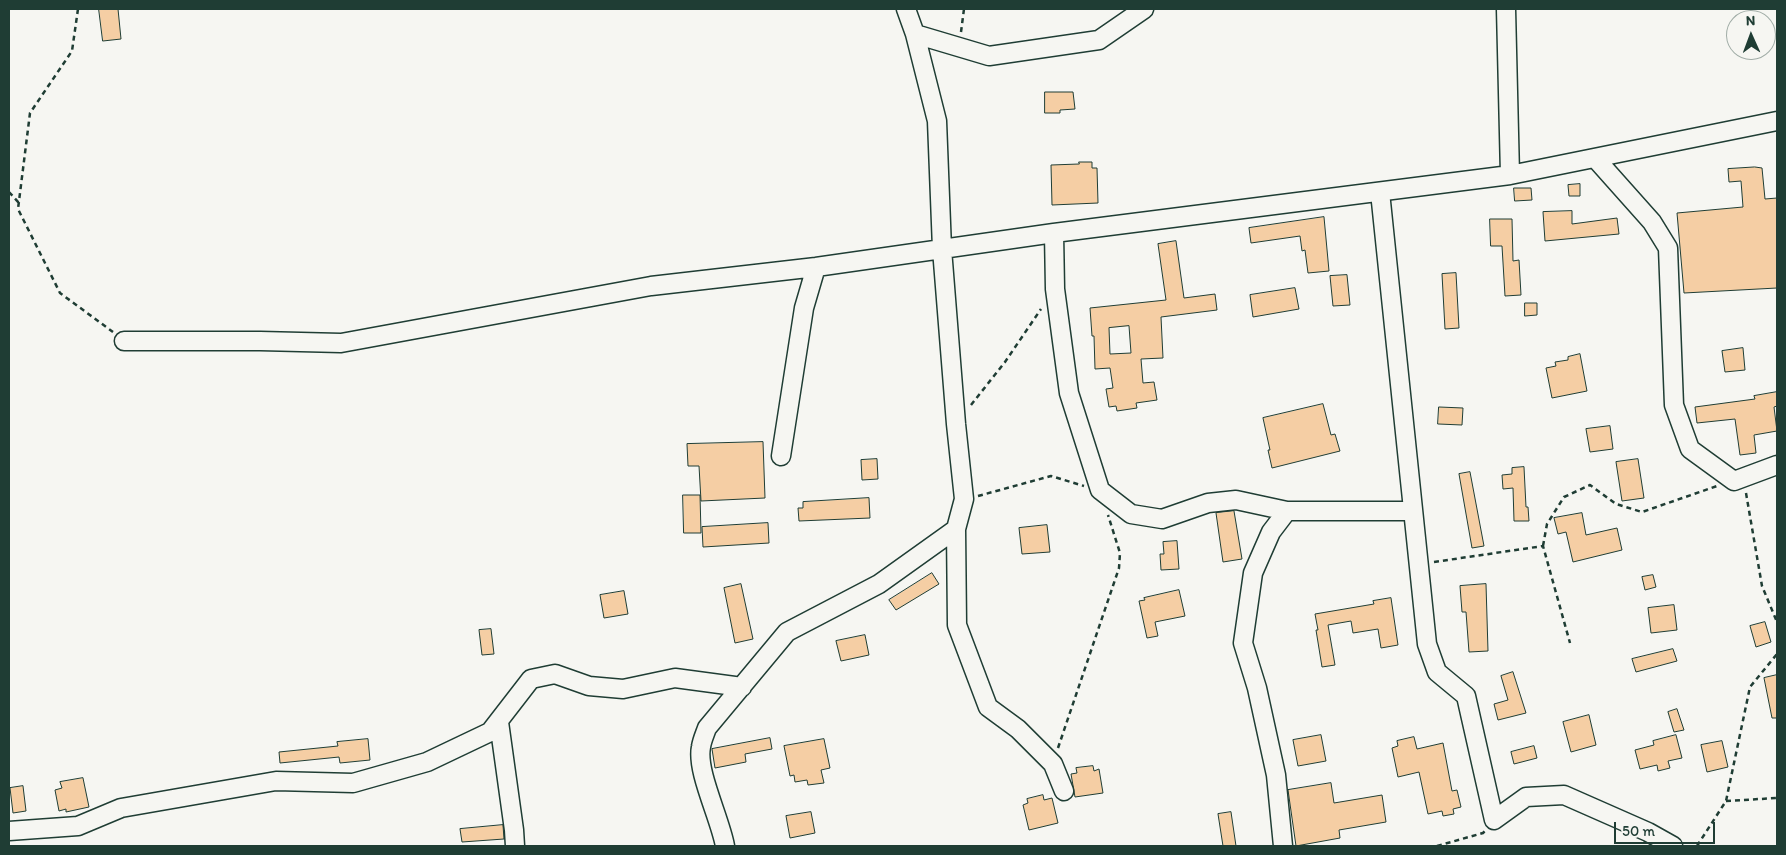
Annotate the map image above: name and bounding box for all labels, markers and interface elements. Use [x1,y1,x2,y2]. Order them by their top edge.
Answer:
north arrow [1726,10,1776,60]
text: N [1745,12,1756,29]
scale bar [1616,812,1717,844]
text: 50 m [1622,822,1655,840]

